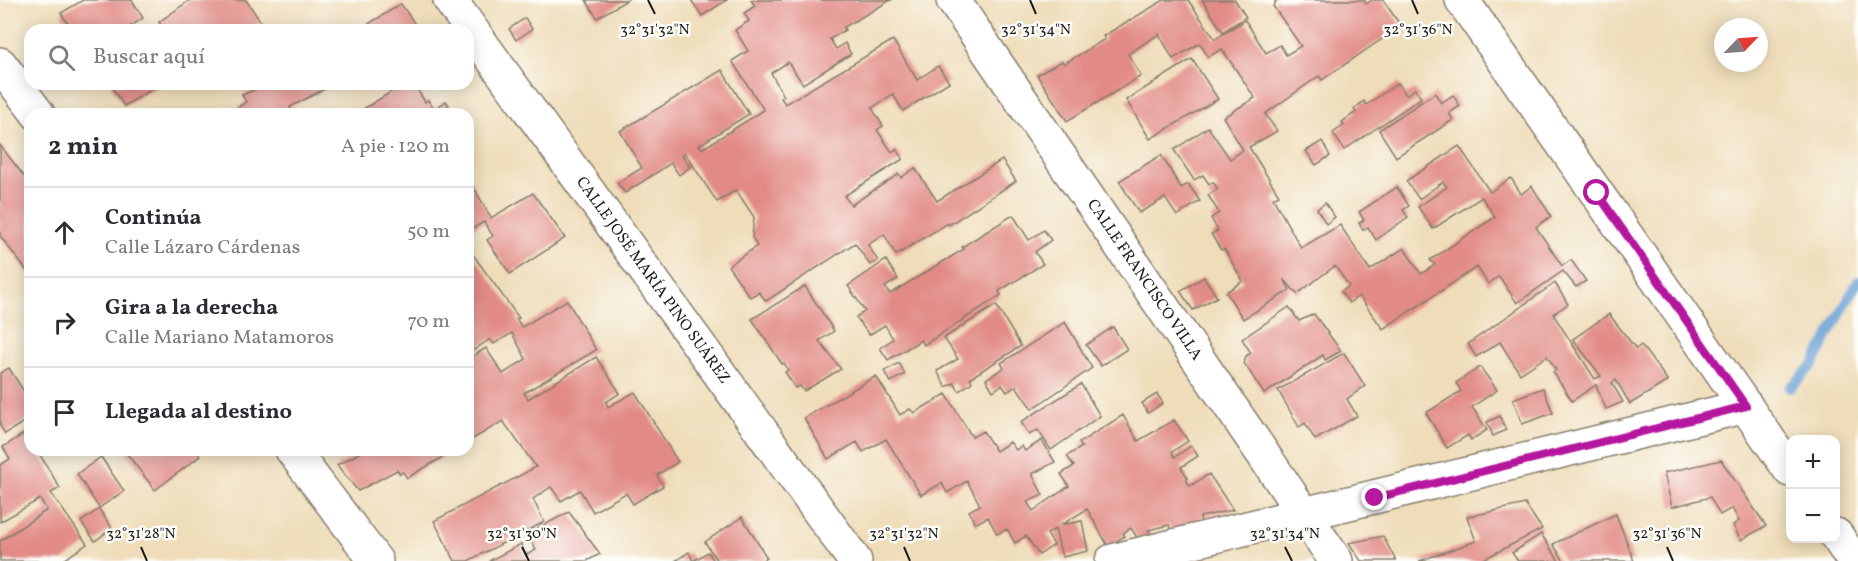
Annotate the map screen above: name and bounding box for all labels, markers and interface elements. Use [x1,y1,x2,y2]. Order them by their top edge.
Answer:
north arrow [1714,18,1768,72]
text: 32°31'32"N [620,20,690,41]
text: 32°31'34"N [1001,20,1071,41]
text: 32°31'36"N [1383,20,1453,41]
search box [24,24,474,90]
icon: search [45,41,78,74]
text: Buscar aquí [93,42,205,73]
text: 2 min [48,129,118,165]
text: A pie · 120 m [341,133,450,161]
street label: CALLE JOSÉ MARÍA PINO SUÁREZ [570,172,735,389]
route start [1583,179,1609,205]
street label: CALLE FRANCISCO VILLA [1081,195,1207,365]
text: Continúa [105,203,202,234]
icon: ahead [48,216,81,249]
text: 50 m [407,218,450,246]
text: Calle Lázaro Cárdenas [105,234,300,262]
text: Gira a la derecha [105,293,278,324]
icon: right [48,306,81,339]
text: 70 m [407,308,450,336]
text: Calle Mariano Matamoros [105,324,334,352]
icon: arrive [48,396,81,429]
text: Llegada al destino [105,397,292,428]
map controls [1786,435,1840,543]
button: + [1786,435,1840,489]
route end [1361,484,1387,510]
button: − [1786,489,1840,543]
text: 32°31'28"N [106,524,176,545]
text: 32°31'30"N [487,524,557,545]
text: 32°31'32"N [869,524,939,545]
text: 32°31'34"N [1250,524,1320,545]
text: 32°31'36"N [1632,524,1702,545]

